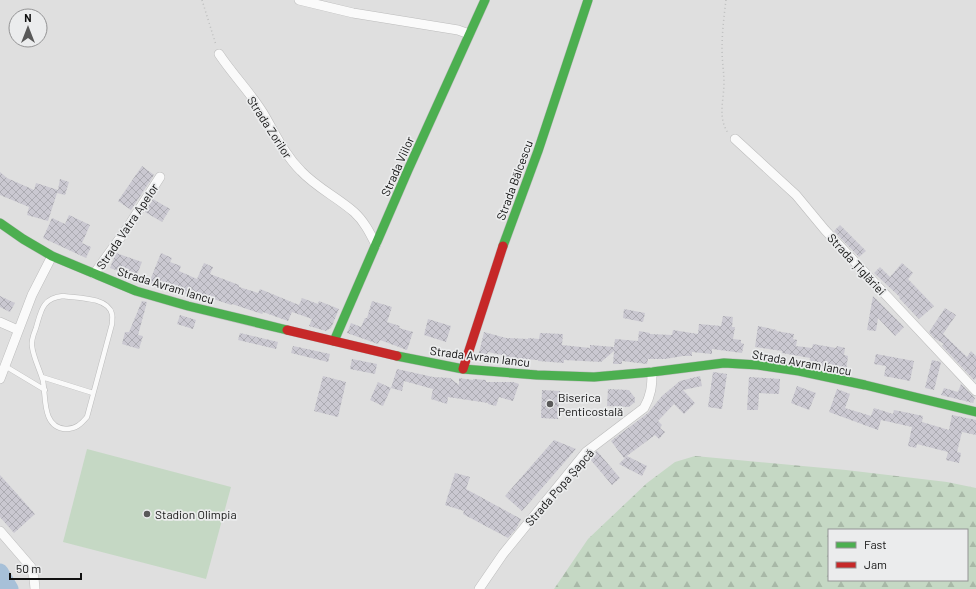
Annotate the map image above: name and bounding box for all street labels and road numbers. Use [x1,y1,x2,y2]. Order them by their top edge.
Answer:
street label: Strada Zorilor [245,93,296,161]
street label: Strada Viilor [378,133,417,198]
street label: Strada Bălcescu [493,138,535,222]
street label: Strada Vatra Apelor [93,180,161,272]
street label: Strada Țiglăriei [825,230,889,298]
street label: Strada Avram Iancu [116,264,216,306]
street label: Strada Avram Iancu [429,343,531,369]
street label: Strada Avram Iancu [751,346,853,378]
street label: Strada Popa Șapcă [522,446,596,528]

